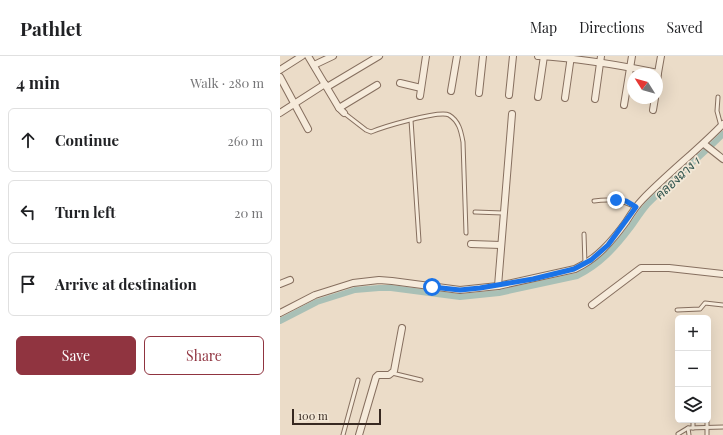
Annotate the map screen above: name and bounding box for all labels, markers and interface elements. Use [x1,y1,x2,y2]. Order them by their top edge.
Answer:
text: Pathlet [20,15,82,41]
text: Map [530,18,557,37]
text: Directions [579,18,645,37]
text: Saved [667,18,703,37]
north arrow [627,68,663,104]
text: 4 min [16,71,60,93]
text: Walk · 280 m [190,74,264,91]
icon: ahead [17,129,39,151]
text: Continue [55,130,119,150]
text: 260 m [227,132,263,149]
water label: คลองฉาง 1 [651,151,704,202]
route end [607,191,625,209]
icon: left [17,201,39,223]
text: Turn left [55,202,116,222]
text: 20 m [234,204,263,221]
icon: arrive [17,273,39,295]
text: Arrive at destination [55,274,197,294]
route start [423,278,441,296]
map controls [675,315,711,423]
button: + [675,315,711,351]
button: Save [16,336,136,375]
button: Share [144,336,264,375]
button: − [675,351,711,387]
button: layers [675,387,711,423]
scale bar [292,407,381,426]
text: 100 m [298,408,328,423]

